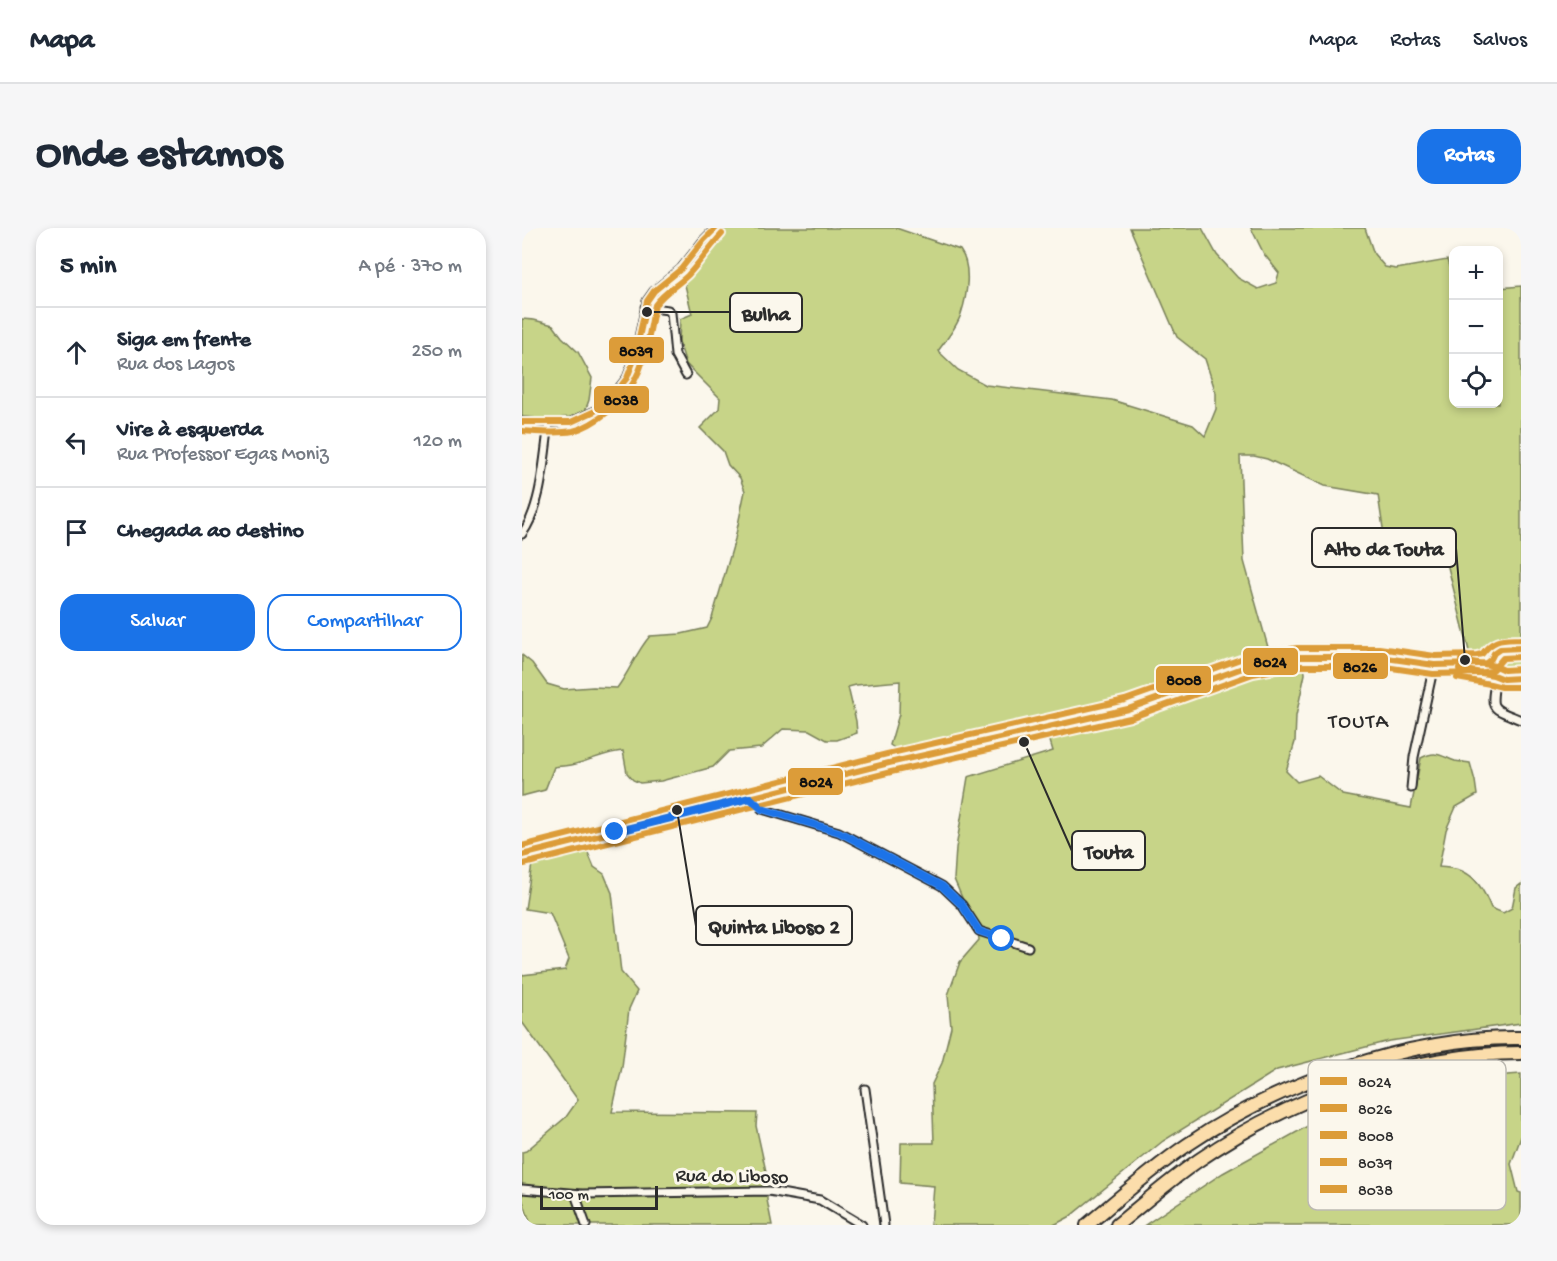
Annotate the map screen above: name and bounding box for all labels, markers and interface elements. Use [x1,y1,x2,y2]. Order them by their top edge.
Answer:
text: Mapa [30,25,94,58]
text: Mapa [1309,29,1357,54]
text: Rotas [1390,29,1440,54]
text: Salvos [1473,29,1527,54]
button: Rotas [1417,129,1521,184]
text: Onde estamos [36,132,282,181]
map controls [1449,246,1503,408]
button: + [1449,246,1503,300]
text: 5 min [60,252,116,283]
text: A pé · 370 m [358,256,462,279]
callout: Bulha [730,293,802,332]
button: − [1449,300,1503,354]
text: Bulha [741,304,791,329]
text: Siga em frente [117,328,251,354]
icon: ahead [60,336,93,369]
line badge: 8039 [608,336,665,364]
text: 250 m [411,341,462,364]
text: 8039 [619,344,653,363]
text: Rua dos Lagos [117,354,234,377]
button: locate [1449,354,1503,408]
line badge: 8038 [593,385,650,414]
text: 8038 [604,393,639,412]
text: Vire à esquerda [117,418,263,444]
icon: left [60,426,93,459]
text: 120 m [414,431,462,454]
text: Rua Professor Egas Moniz [117,444,329,467]
icon: arrive [60,516,93,549]
text: Chegada ao destino [117,519,304,545]
callout: Alto da Touta [1312,528,1456,567]
text: Alto da Touta [1323,539,1445,564]
button: Salvar [60,594,255,651]
button: Compartilhar [267,594,462,651]
line badge: 8024 [1242,647,1299,676]
line badge: 8026 [1332,652,1389,680]
text: 8024 [1253,655,1287,674]
text: 8026 [1343,660,1378,679]
line badge: 8008 [1155,665,1212,694]
text: 8008 [1166,673,1202,692]
district label: TOUTA [1328,711,1390,736]
line badge: 8024 [787,767,844,796]
text: 8024 [799,775,833,794]
route end [601,818,627,844]
callout: Touta [1072,831,1145,870]
text: Touta [1082,842,1135,867]
callout: Quinta Liboso 2 [696,906,852,945]
text: Quinta Liboso 2 [708,917,841,942]
route start [988,925,1014,951]
legend [1308,1060,1506,1210]
text: 8024 [1358,1075,1392,1094]
text: 8026 [1358,1102,1393,1121]
text: 8008 [1358,1129,1394,1148]
text: 8039 [1358,1156,1392,1175]
street label: Rua do Liboso [675,1166,789,1190]
scale bar [540,1183,658,1210]
text: 8038 [1358,1183,1393,1202]
text: 100 m [549,1187,589,1206]

